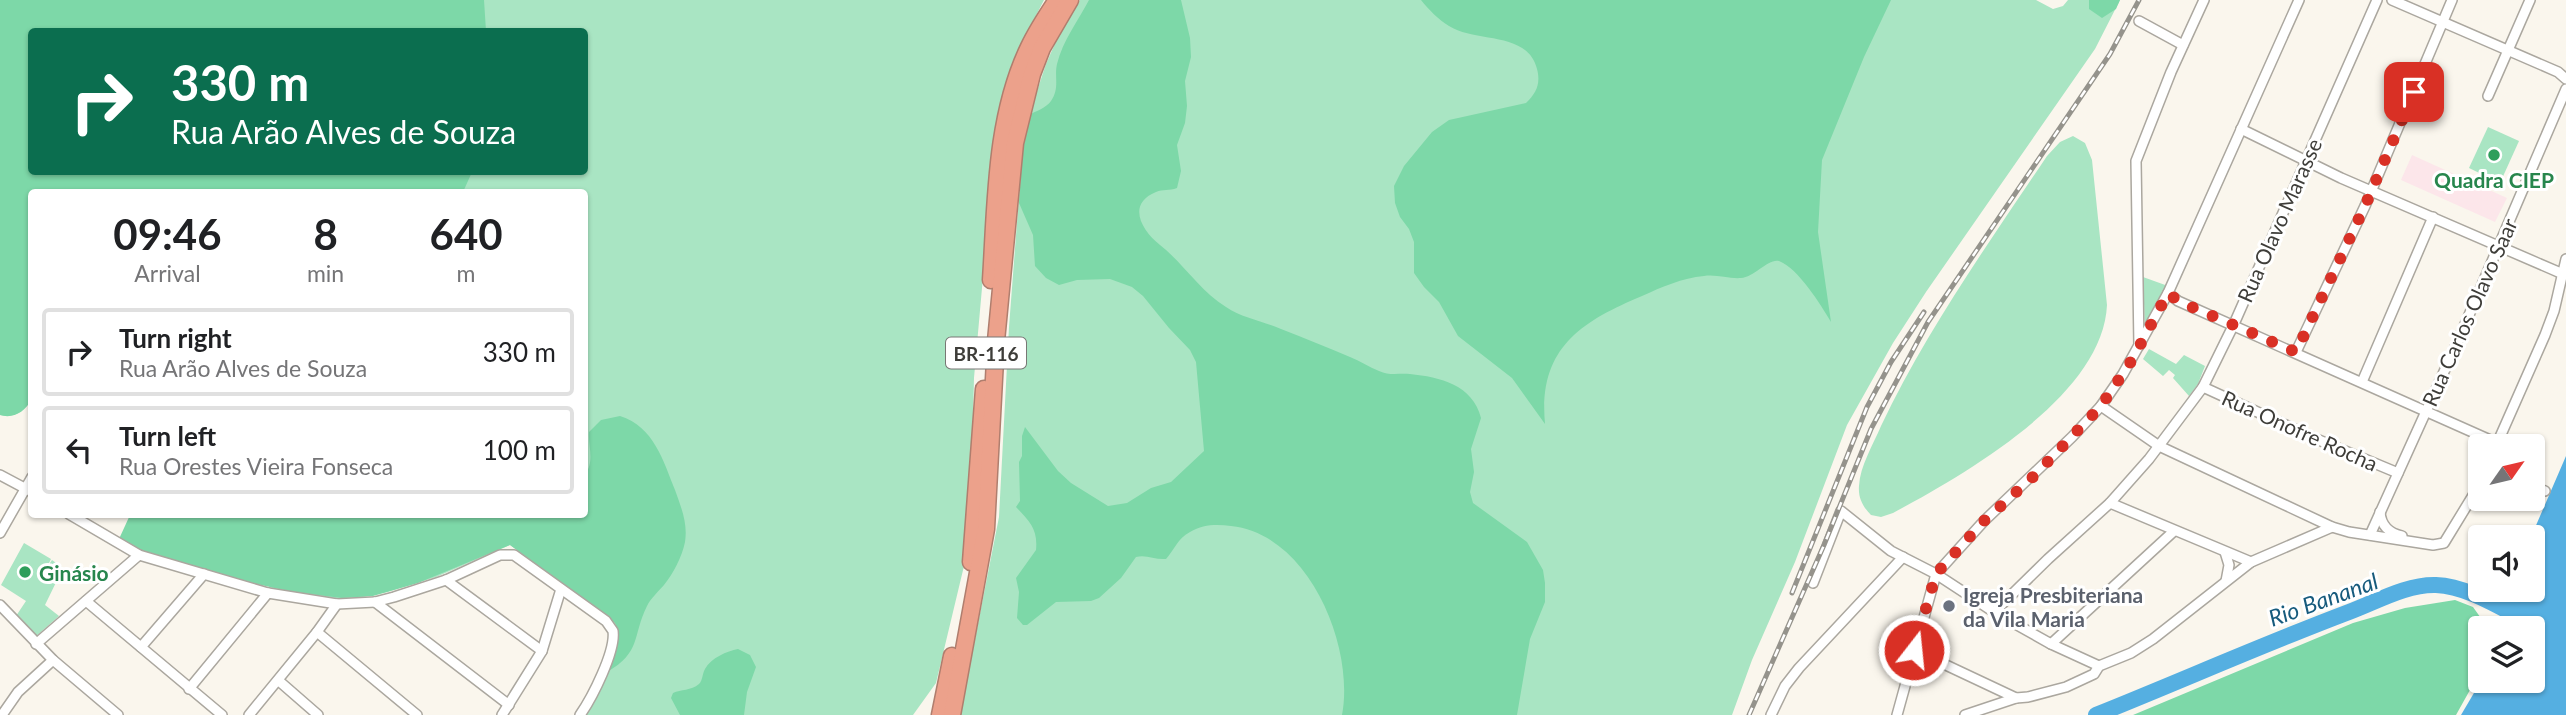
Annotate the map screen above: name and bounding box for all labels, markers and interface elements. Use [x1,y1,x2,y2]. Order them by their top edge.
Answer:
text: 330 m [171,53,309,111]
icon: right [56,56,147,147]
pin [2384,62,2444,122]
icon: arrive [2395,73,2433,111]
text: Rua Arão Alves de Souza [171,112,516,151]
street label: Rua Olavo Marasse [2232,134,2326,306]
marker: Quadra CIEP [2486,147,2502,163]
place label: Quadra CIEP [2434,167,2554,192]
text: 09:46 [113,209,222,259]
text: 8 [313,209,338,259]
text: 640 [430,209,503,259]
street label: Rua Carlos Olavo Saar [2416,214,2522,410]
text: Arrival [134,259,201,287]
text: min [307,259,344,287]
text: m [457,259,476,287]
text: Turn right [119,322,232,354]
icon: right [60,333,98,371]
text: 330 m [483,336,556,368]
road number: BR-116 [946,338,1026,368]
text: Rua Arão Alves de Souza [119,354,367,382]
street label: Rua Onofre Rocha [2218,384,2382,476]
text: Turn left [119,420,216,452]
icon: left [60,431,98,469]
text: 100 m [483,434,556,466]
north arrow [2468,434,2544,511]
map controls [2468,434,2545,693]
text: Rua Orestes Vieira Fonseca [119,452,393,480]
button: sound [2468,525,2545,602]
place label: Ginásio [39,560,109,585]
marker: Ginásio [17,564,33,580]
water label: Rio Bananal [2264,566,2382,632]
place label: Igreja Presbiteriana da Vila Maria [1963,582,2143,631]
marker: Igreja Presbiteriana da Vila Maria [1941,598,1957,614]
position arrow [1877,613,1951,687]
button: layers [2468,616,2545,693]

